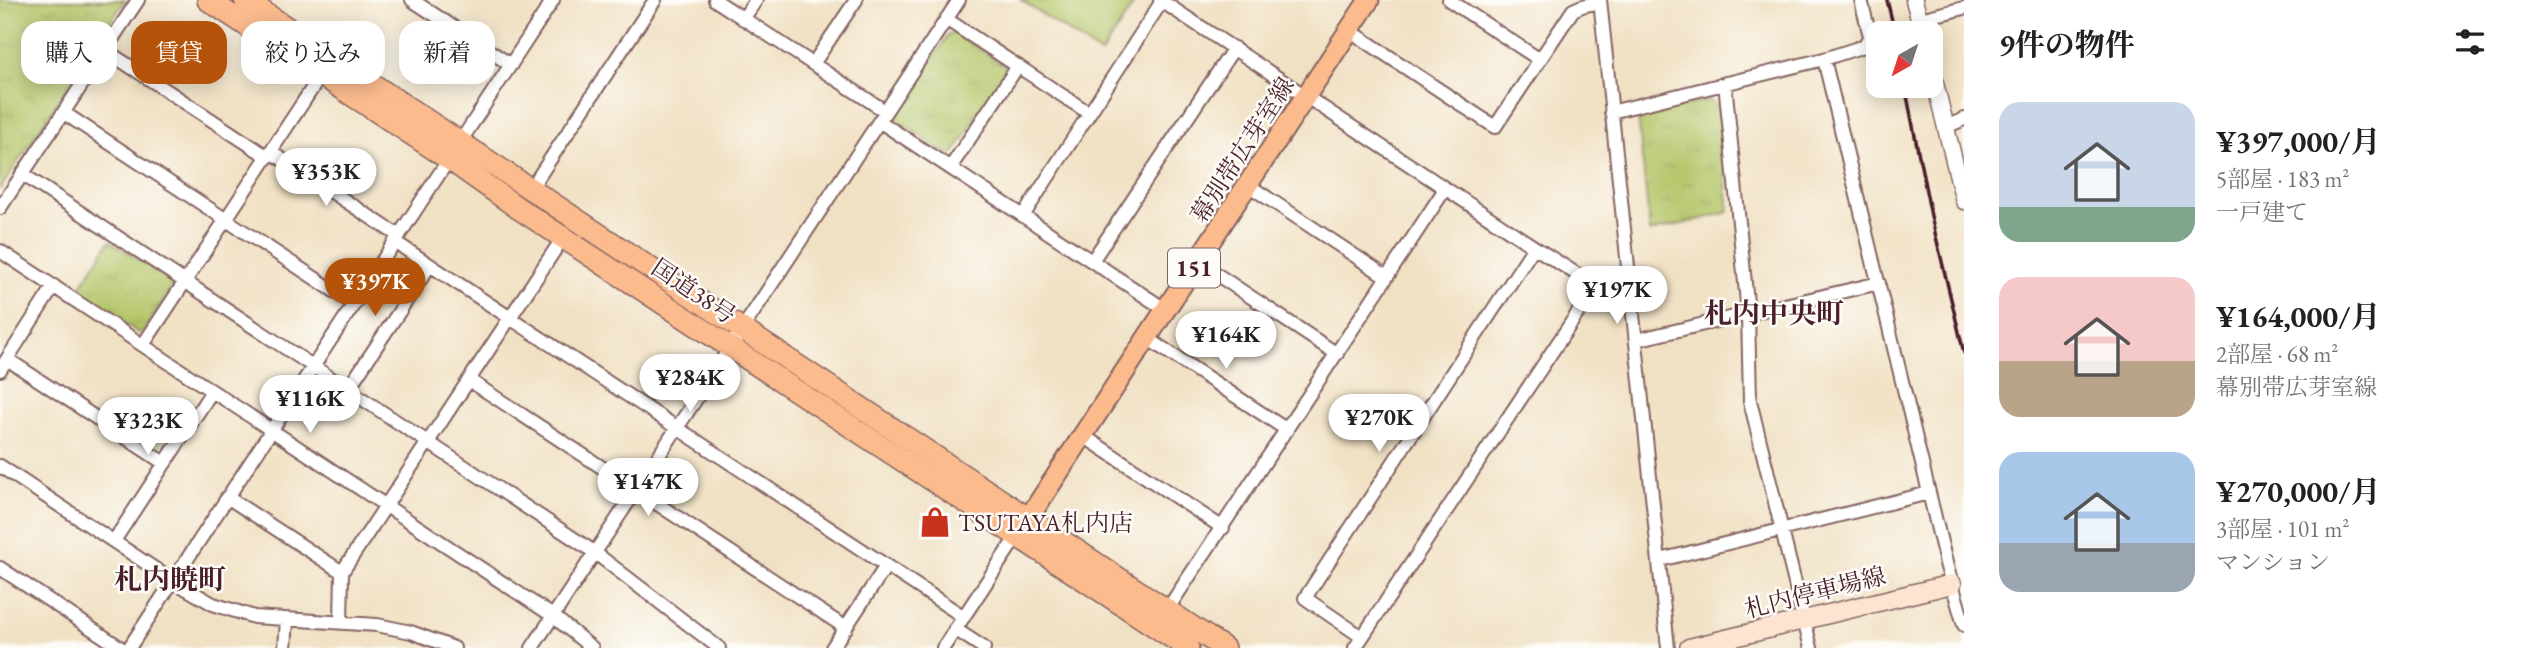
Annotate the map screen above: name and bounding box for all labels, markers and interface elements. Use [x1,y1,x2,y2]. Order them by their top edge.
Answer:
chip: 購入 [21,21,117,84]
chip: 賃貸 [131,21,227,84]
chip: 絞り込み [241,21,385,84]
chip: 新着 [399,21,495,84]
north arrow [1866,21,1942,98]
map controls [1866,21,1943,98]
icon: filters [2451,23,2489,61]
text: 9件の物件 [1999,25,2135,64]
street label: 幕別帯広芽室線 [1183,71,1301,229]
text: ¥397,000/月 [2216,122,2380,161]
icon: home [2055,130,2139,214]
pin: ¥353K [277,148,375,208]
text: ¥353K [291,156,361,186]
text: 5部屋 · 183 m² [2216,164,2349,194]
text: 一戸建て [2216,197,2308,227]
road number: 151 [1168,248,1220,288]
street label: 国道38号 [646,252,742,330]
pin: ¥397K [326,258,424,318]
text: ¥397K [340,266,410,296]
pin: ¥197K [1568,266,1666,326]
text: ¥197K [1582,274,1652,304]
district label: 札内中央町 [1704,295,1844,331]
text: ¥164,000/月 [2216,297,2380,336]
icon: home [2055,305,2139,389]
pin: ¥164K [1177,312,1275,371]
text: ¥164K [1191,319,1261,349]
text: 2部屋 · 68 m² [2216,339,2338,369]
pin: ¥284K [641,354,739,414]
text: ¥284K [655,362,725,392]
text: 幕別帯広芽室線 [2216,372,2377,402]
pin: ¥116K [261,376,359,435]
text: ¥116K [275,383,345,413]
pin: ¥270K [1330,394,1428,454]
pin: ¥323K [99,398,197,457]
text: ¥270K [1344,402,1414,432]
text: ¥323K [113,405,183,435]
pin: ¥147K [599,458,697,518]
text: ¥147K [613,466,683,496]
text: ¥270,000/月 [2216,472,2380,511]
icon: home [2055,480,2139,564]
shop icon: TSUTAYA札内店 [918,505,952,539]
place label: TSUTAYA札内店 [958,507,1133,538]
text: 3部屋 · 101 m² [2216,514,2349,544]
text: マンション [2216,547,2330,577]
street label: 札内停車場線 [1741,560,1889,624]
district label: 札内暁町 [114,561,226,597]

